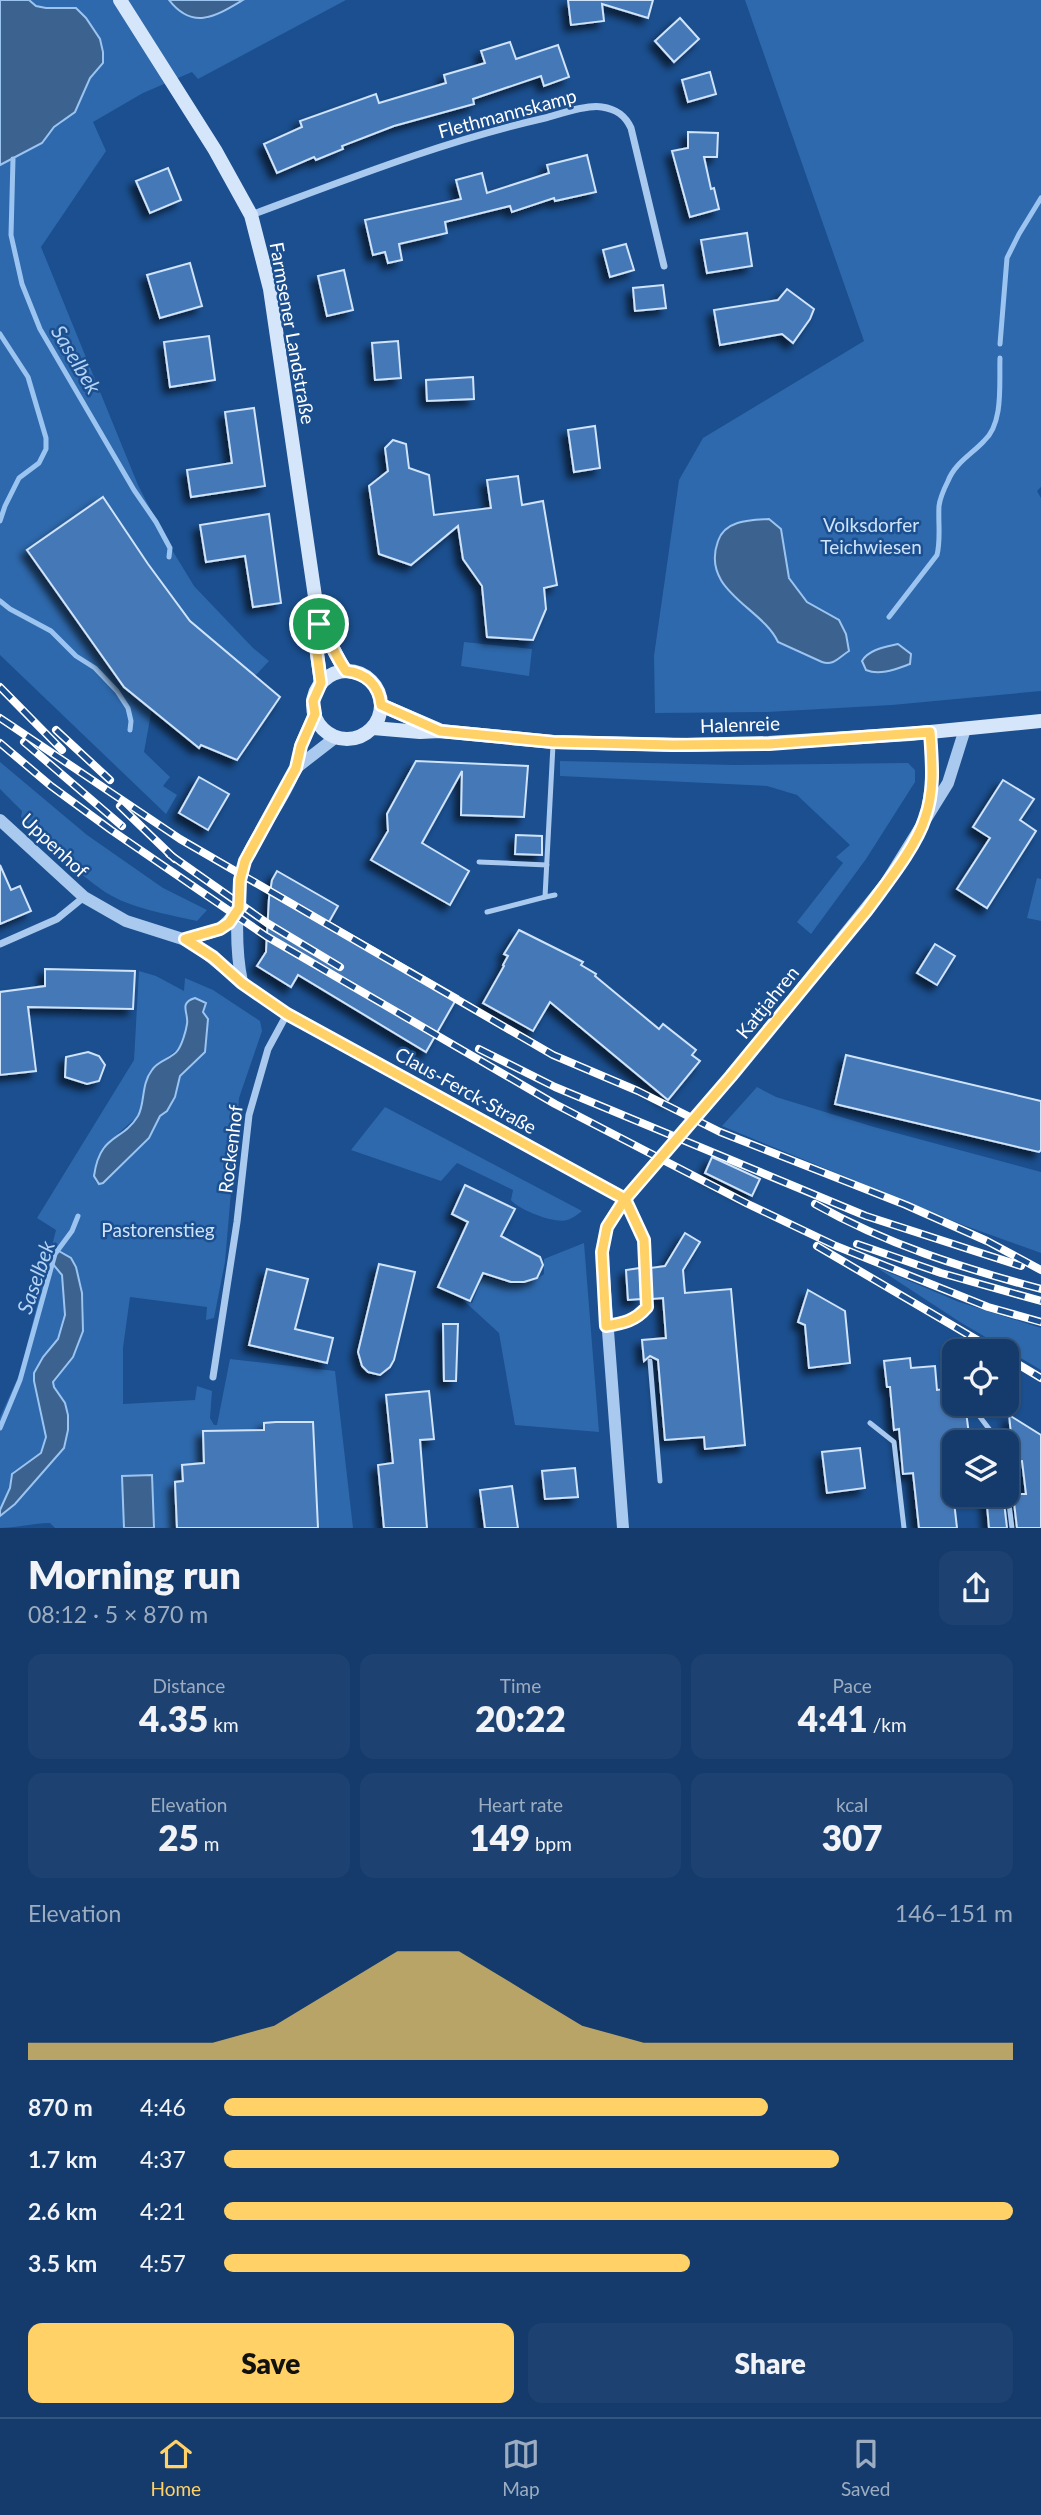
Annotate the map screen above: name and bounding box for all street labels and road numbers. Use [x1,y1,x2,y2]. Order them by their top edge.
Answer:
street label: Flethmannskamp [435,83,579,143]
street label: Farmsener Landstraße [266,240,320,426]
street label: Halenreie [700,711,780,737]
street label: Uppenhof [17,808,94,882]
street label: Kattjahren [731,961,803,1043]
street label: Claus-Ferck-Straße [391,1042,541,1138]
street label: Rockenhof [213,1103,247,1194]

